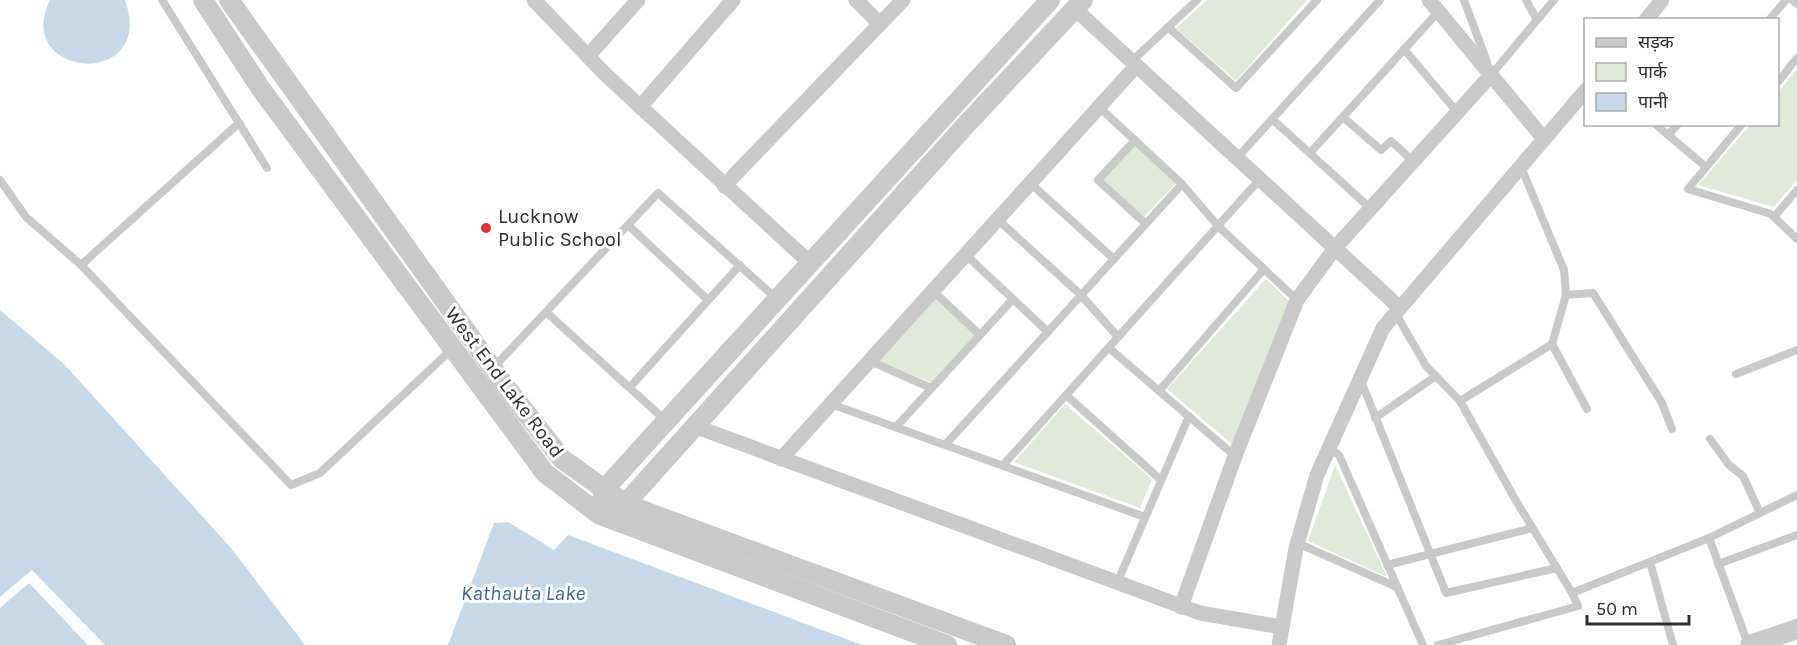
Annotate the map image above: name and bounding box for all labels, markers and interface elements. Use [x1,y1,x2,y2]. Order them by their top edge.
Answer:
legend [1584,18,1779,126]
text: सड़क [1638,31,1675,53]
text: पार्क [1638,61,1668,83]
text: पानी [1638,91,1668,113]
place label: Lucknow Public School [498,205,622,251]
marker: Lucknow Public School [479,221,493,235]
street label: West End Lake Road [440,302,569,462]
water label: Kathauta Lake [461,581,586,605]
scale bar [1587,588,1689,626]
text: 50 m [1596,598,1638,620]

